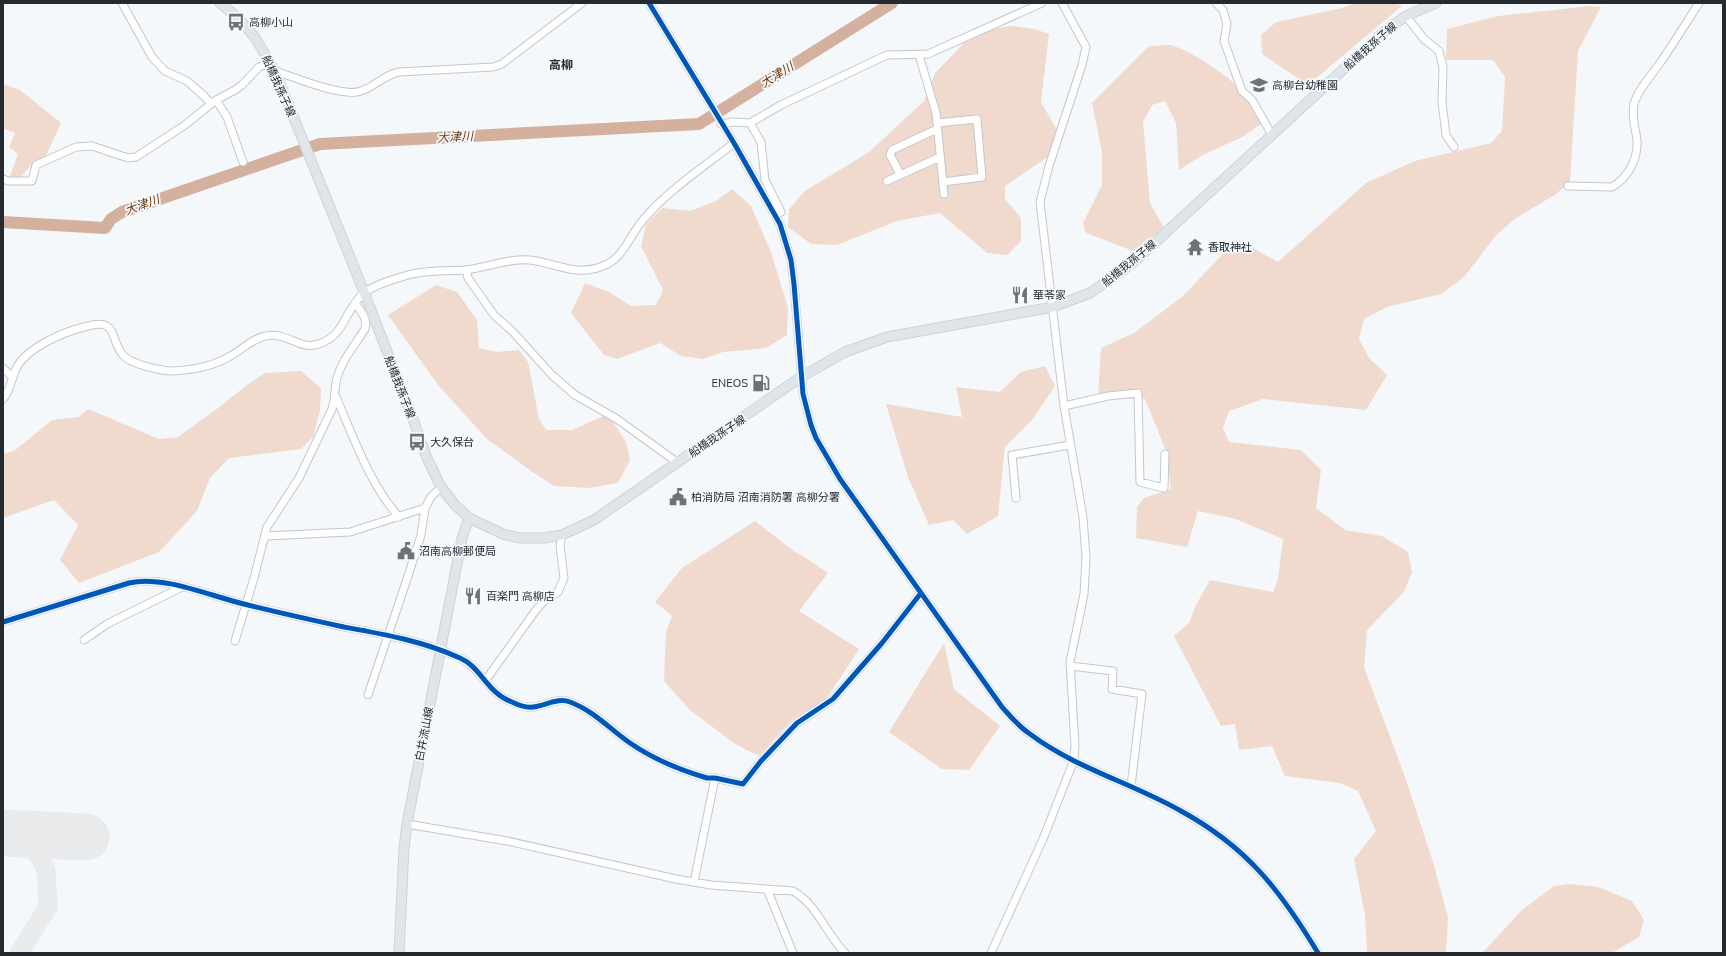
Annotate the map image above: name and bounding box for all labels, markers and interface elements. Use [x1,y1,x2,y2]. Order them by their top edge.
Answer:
bus stop icon: 高柳小山 [226,12,246,32]
place label: 高柳小山 [249,15,293,29]
street label: 船橋我孫子線 [1341,19,1399,73]
street label: 船橋我孫子線 [259,53,299,119]
district label: 高柳 [549,57,573,72]
water label: 大津川 [757,58,798,90]
school or university icon: 高柳台幼稚園 [1249,75,1269,95]
place label: 高柳台幼稚園 [1272,78,1338,92]
water label: 大津川 [437,128,475,145]
water label: 大津川 [122,191,163,218]
street label: 船橋我孫子線 [1099,237,1159,289]
temple icon: 香取神社 [1185,237,1205,257]
place label: 香取神社 [1208,240,1252,254]
restaurant icon: 華苓家 [1010,285,1030,305]
place label: 華苓家 [1033,288,1066,302]
street label: 船橋我孫子線 [382,354,418,420]
fuel station icon: ENEOS [751,373,771,393]
place label: ENEOS [712,376,748,390]
street label: 船橋我孫子線 [686,412,748,460]
bus stop icon: 大久保台 [407,432,427,452]
place label: 大久保台 [430,435,474,449]
public building icon: 柏消防局 沼南消防署 高柳分署 [668,487,688,507]
place label: 柏消防局 沼南消防署 高柳分署 [691,490,840,504]
public building icon: 沼南高柳郵便局 [396,541,416,561]
place label: 沼南高柳郵便局 [419,544,496,558]
restaurant icon: 百楽門 高柳店 [463,586,483,606]
place label: 百楽門 高柳店 [486,589,555,603]
street label: 白井流山線 [412,706,436,762]

